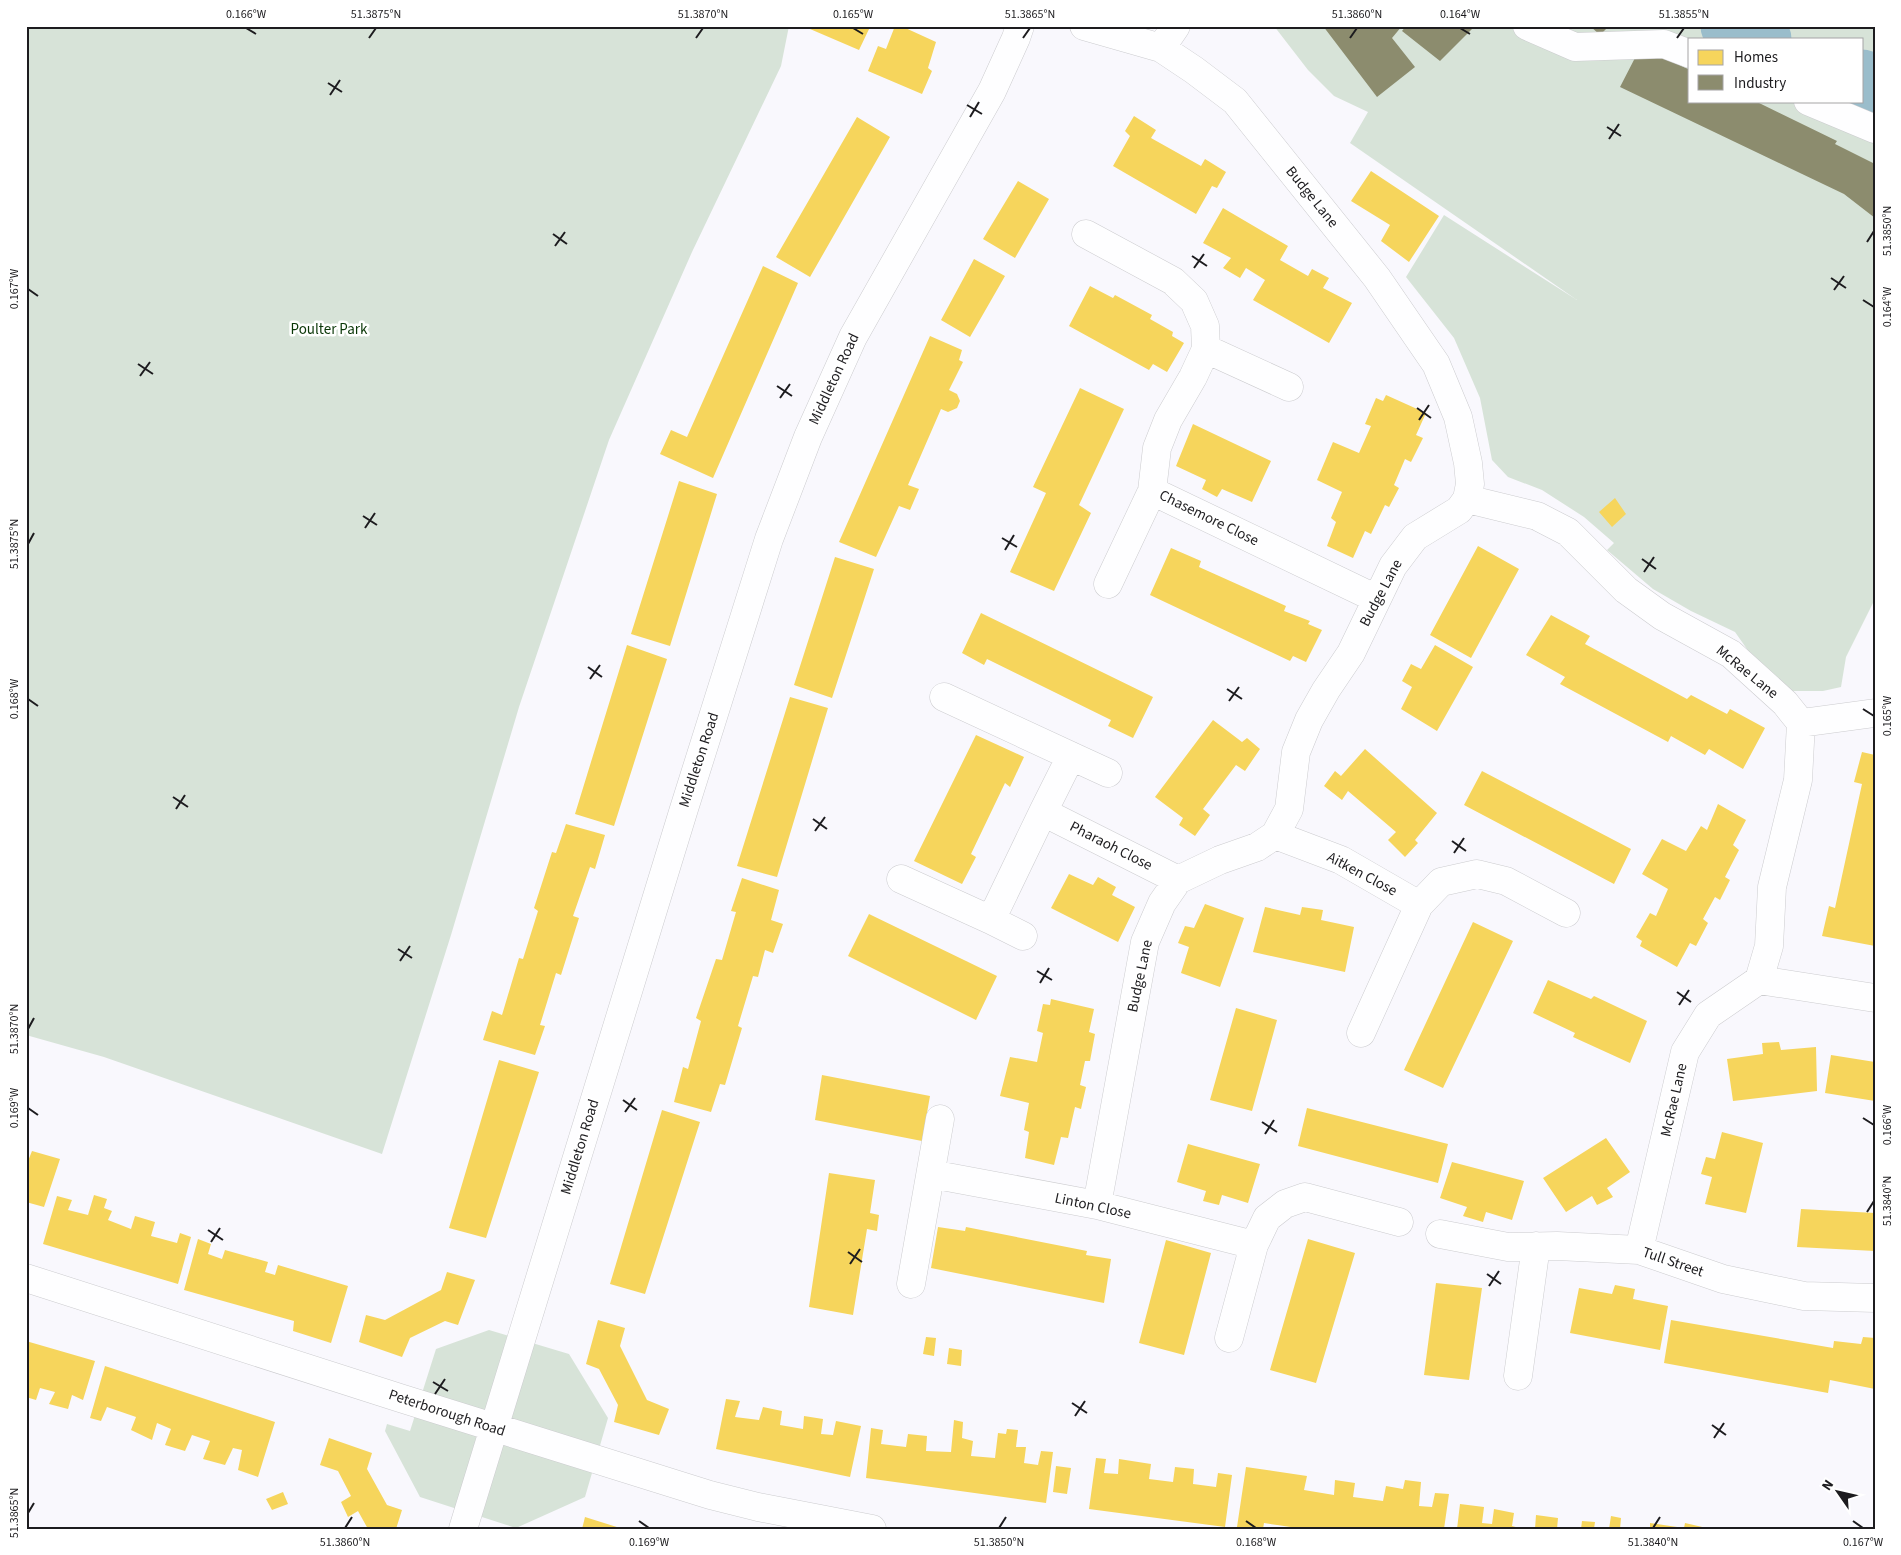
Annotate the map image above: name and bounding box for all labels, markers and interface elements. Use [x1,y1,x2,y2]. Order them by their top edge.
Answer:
text: 0.166°W [226,6,267,23]
text: 51.3875°N [351,6,401,23]
text: 51.3870°N [678,6,728,23]
text: 0.165°W [833,6,874,23]
text: 51.3865°N [1005,6,1055,23]
text: 51.3860°N [1332,6,1382,23]
text: 0.164°W [1440,6,1481,23]
text: 51.3855°N [1659,6,1709,23]
legend [1688,38,1864,102]
text: Homes [1734,47,1778,68]
text: Industry [1734,73,1786,94]
street label: Budge Lane [1281,162,1343,232]
text: 51.3850°N [1879,206,1896,256]
text: 0.167°W [6,268,23,309]
text: 0.164°W [1879,286,1896,327]
park label: Poulter Park [291,319,368,340]
street label: Middleton Road [804,330,864,428]
street label: Chasemore Close [1156,485,1262,551]
text: 51.3875°N [6,519,23,569]
street label: Budge Lane [1354,556,1408,630]
street label: McRae Lane [1711,640,1783,704]
text: 0.168°W [6,678,23,719]
text: 0.165°W [1879,695,1896,736]
street label: Middleton Road [674,710,724,810]
street label: Pharaoh Close [1066,816,1156,876]
street label: Aitken Close [1323,847,1401,901]
street label: Budge Lane [1122,938,1158,1014]
text: 51.3870°N [6,1004,23,1054]
street label: McRae Lane [1655,1061,1693,1139]
text: 0.169°W [6,1087,23,1128]
street label: Middleton Road [556,1097,604,1197]
text: 0.166°W [1879,1104,1896,1145]
text: 51.3840°N [1879,1176,1896,1226]
street label: Linton Close [1053,1188,1133,1224]
street label: Tull Street [1639,1242,1707,1282]
street label: Peterborough Road [386,1384,508,1442]
north arrow [1814,1468,1864,1518]
text: N [1817,1476,1839,1495]
text: 51.3865°N [6,1488,23,1538]
text: 51.3860°N [320,1534,370,1551]
text: 0.169°W [629,1534,670,1551]
text: 51.3850°N [974,1534,1024,1551]
text: 0.168°W [1236,1534,1277,1551]
text: 51.3840°N [1628,1534,1678,1551]
text: 0.167°W [1843,1534,1884,1551]

